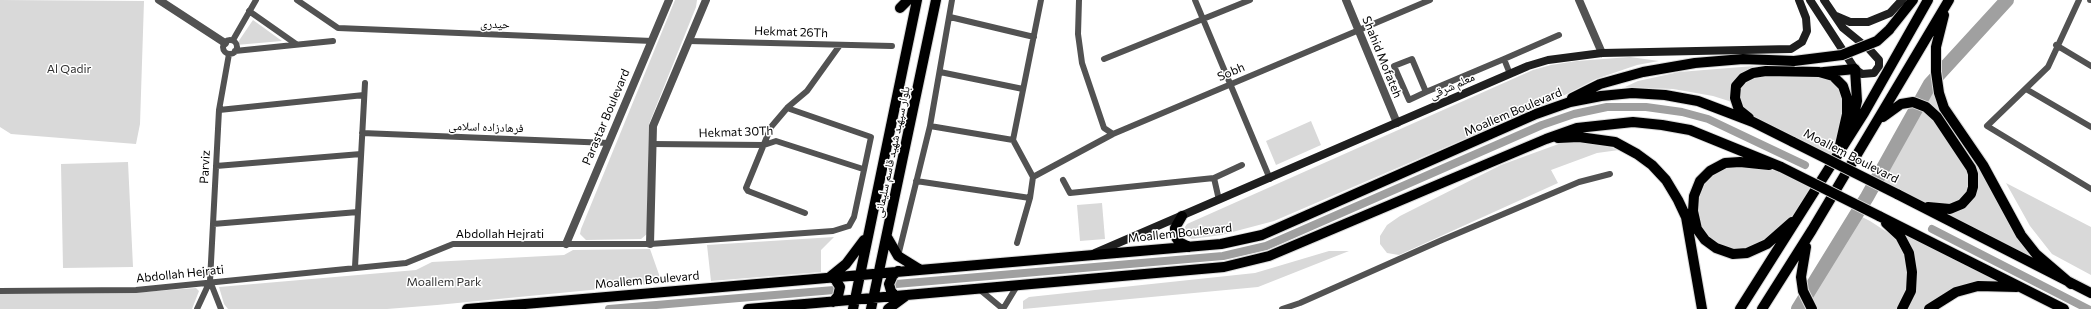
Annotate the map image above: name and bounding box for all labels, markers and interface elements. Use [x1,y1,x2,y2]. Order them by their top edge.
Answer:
street label: Shahid Mofateh [1359,14,1405,100]
street label: حیدری [480,16,510,32]
street label: Hekmat 26Th [754,24,828,40]
street label: Sobh [1215,60,1247,84]
park label: Al Qadir [47,62,91,76]
street label: Parastar Boulevard [579,67,633,167]
street label: معلم شرقی [1427,70,1477,102]
street label: بلوار سپهبد شهید قاسم سلیمانی [871,85,913,219]
street label: Moallem Boulevard [1462,85,1564,139]
street label: فرهادزاده اسلامی [448,118,524,136]
street label: Hekmat 30Th [698,124,774,140]
street label: Moallem Boulevard [1801,126,1901,186]
street label: Parviz [197,150,213,184]
street label: Moallem Boulevard [1127,220,1233,246]
street label: Abdollah Hejrati [456,227,544,241]
street label: Abdollah Hejrati [135,262,225,286]
street label: Moallem Boulevard [594,268,700,292]
park label: Moallem Park [406,275,482,289]

